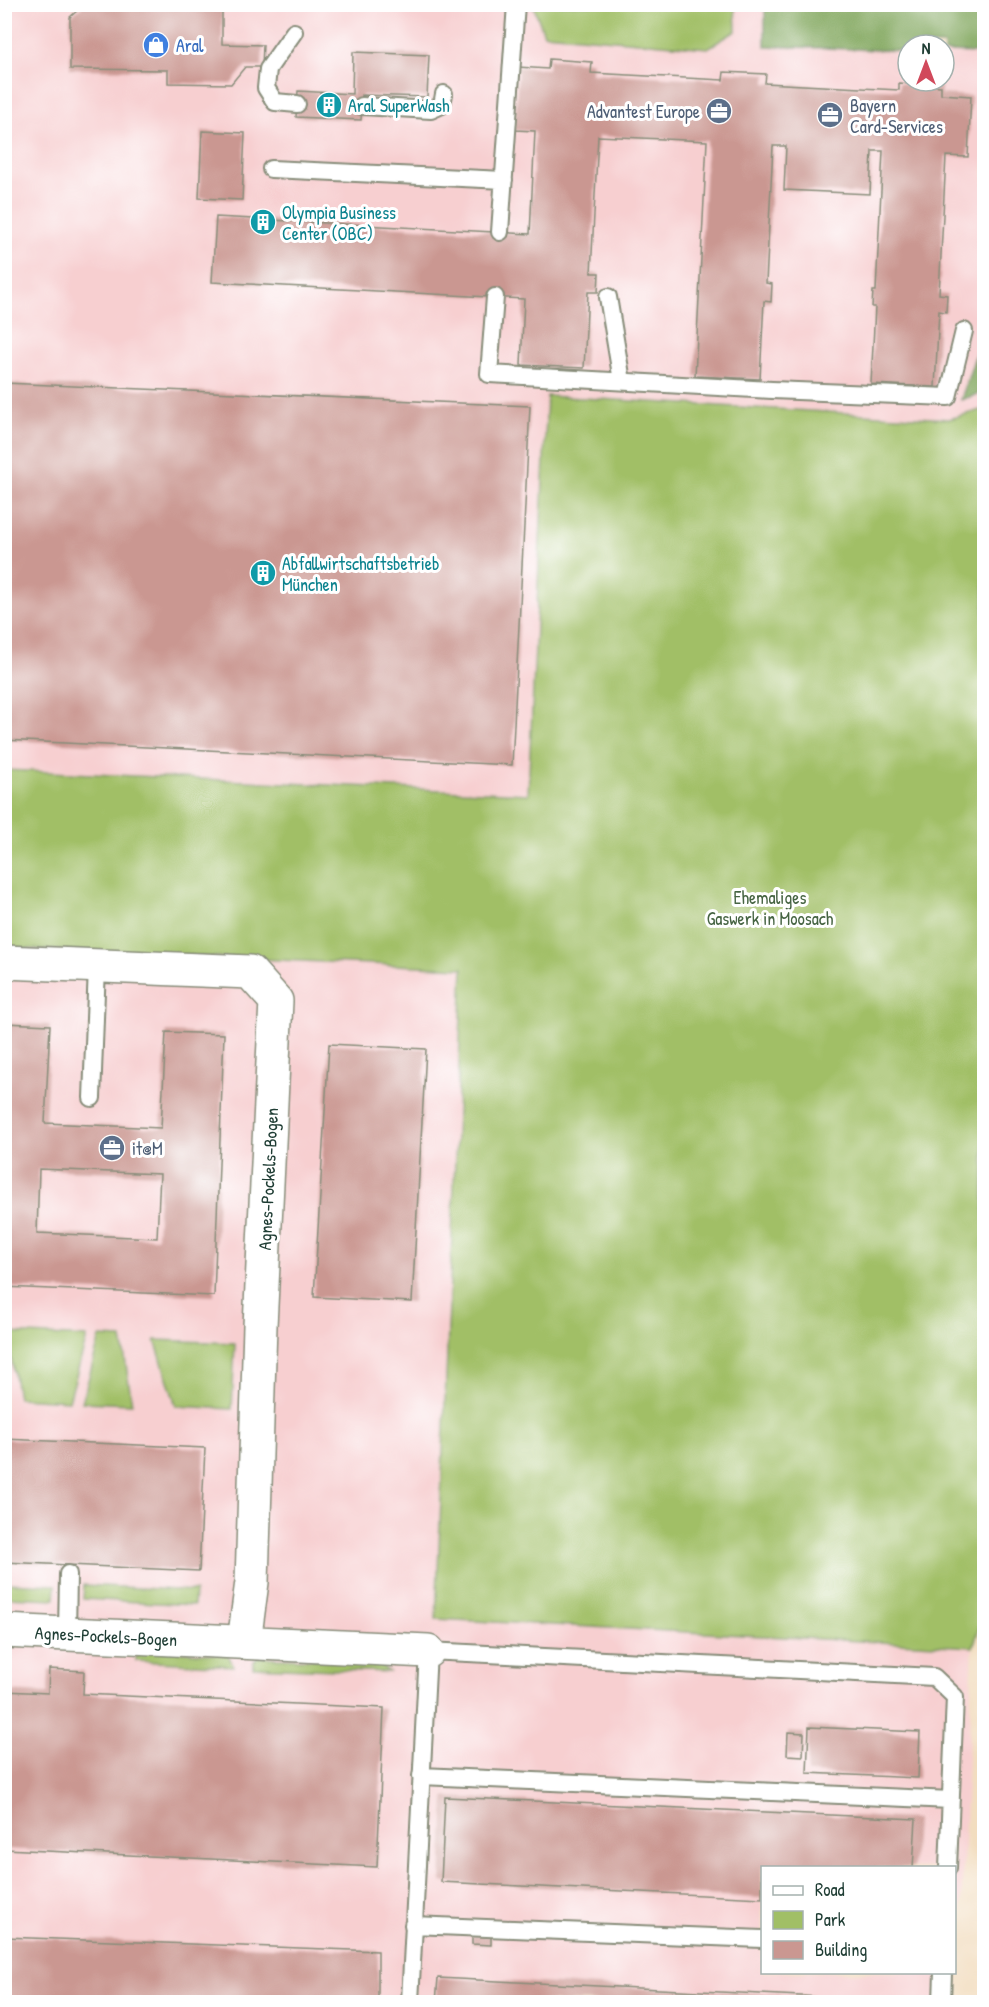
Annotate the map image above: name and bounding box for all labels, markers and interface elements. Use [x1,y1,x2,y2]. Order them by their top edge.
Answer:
shop icon: Aral [141,30,171,60]
place label: Aral [176,33,204,58]
north arrow [896,33,956,93]
text: N [922,37,931,59]
building icon: Aral SuperWash [314,90,344,120]
place label: Aral SuperWash [348,93,450,118]
place label: Bayern Card-Services [850,93,943,139]
office icon: Advantest Europe [704,96,734,126]
place label: Advantest Europe [587,99,700,124]
office icon: Bayern Card-Services [815,100,845,130]
place label: Olympia Business Center (OBC) [282,200,396,246]
building icon: Olympia Business Center (OBC) [248,207,278,237]
place label: Abfallwirtschaftsbetrieb München [282,551,439,597]
building icon: Abfallwirtschaftsbetrieb München [248,558,278,588]
park label: Ehemaliges Gaswerk in Moosach [707,885,834,931]
street label: Agnes-Pockels-Bogen [252,1107,284,1251]
office icon: it@M [97,1133,127,1163]
place label: it@M [132,1136,163,1161]
street label: Agnes-Pockels-Bogen [34,1620,178,1652]
legend [761,1866,956,1974]
text: Road [815,1877,845,1902]
text: Park [815,1907,846,1932]
text: Building [815,1937,867,1962]

